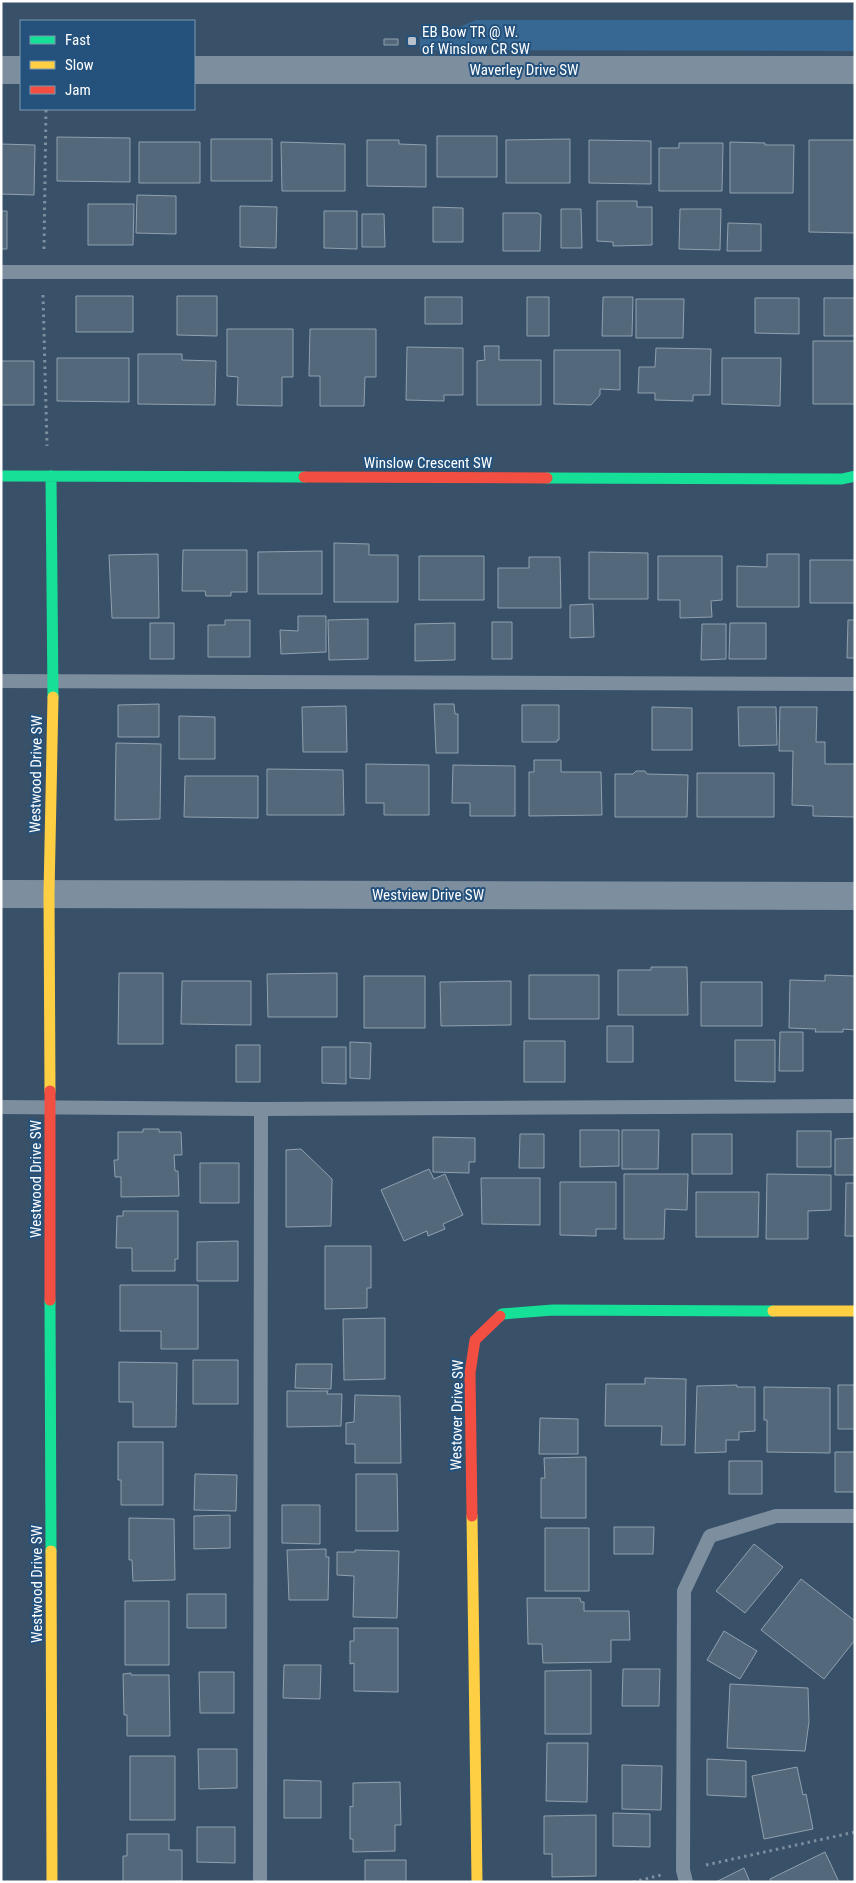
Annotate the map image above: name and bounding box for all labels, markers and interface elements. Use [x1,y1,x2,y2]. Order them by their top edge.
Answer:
legend [20,20,195,110]
place label: EB Bow TR @ W. of Winslow CR SW [422,23,531,58]
text: Fast [65,31,90,49]
marker: EB Bow TR @ W. of Winslow CR SW [406,35,418,47]
text: Slow [65,56,94,74]
street label: Waverley Drive SW [470,61,579,79]
text: Jam [65,81,91,99]
street label: Winslow Crescent SW [364,454,493,472]
street label: Westwood Drive SW [26,714,46,833]
street label: Westview Drive SW [372,886,485,904]
street label: Westwood Drive SW [27,1120,45,1238]
street label: Westover Drive SW [447,1359,467,1471]
street label: Westwood Drive SW [28,1525,46,1643]

